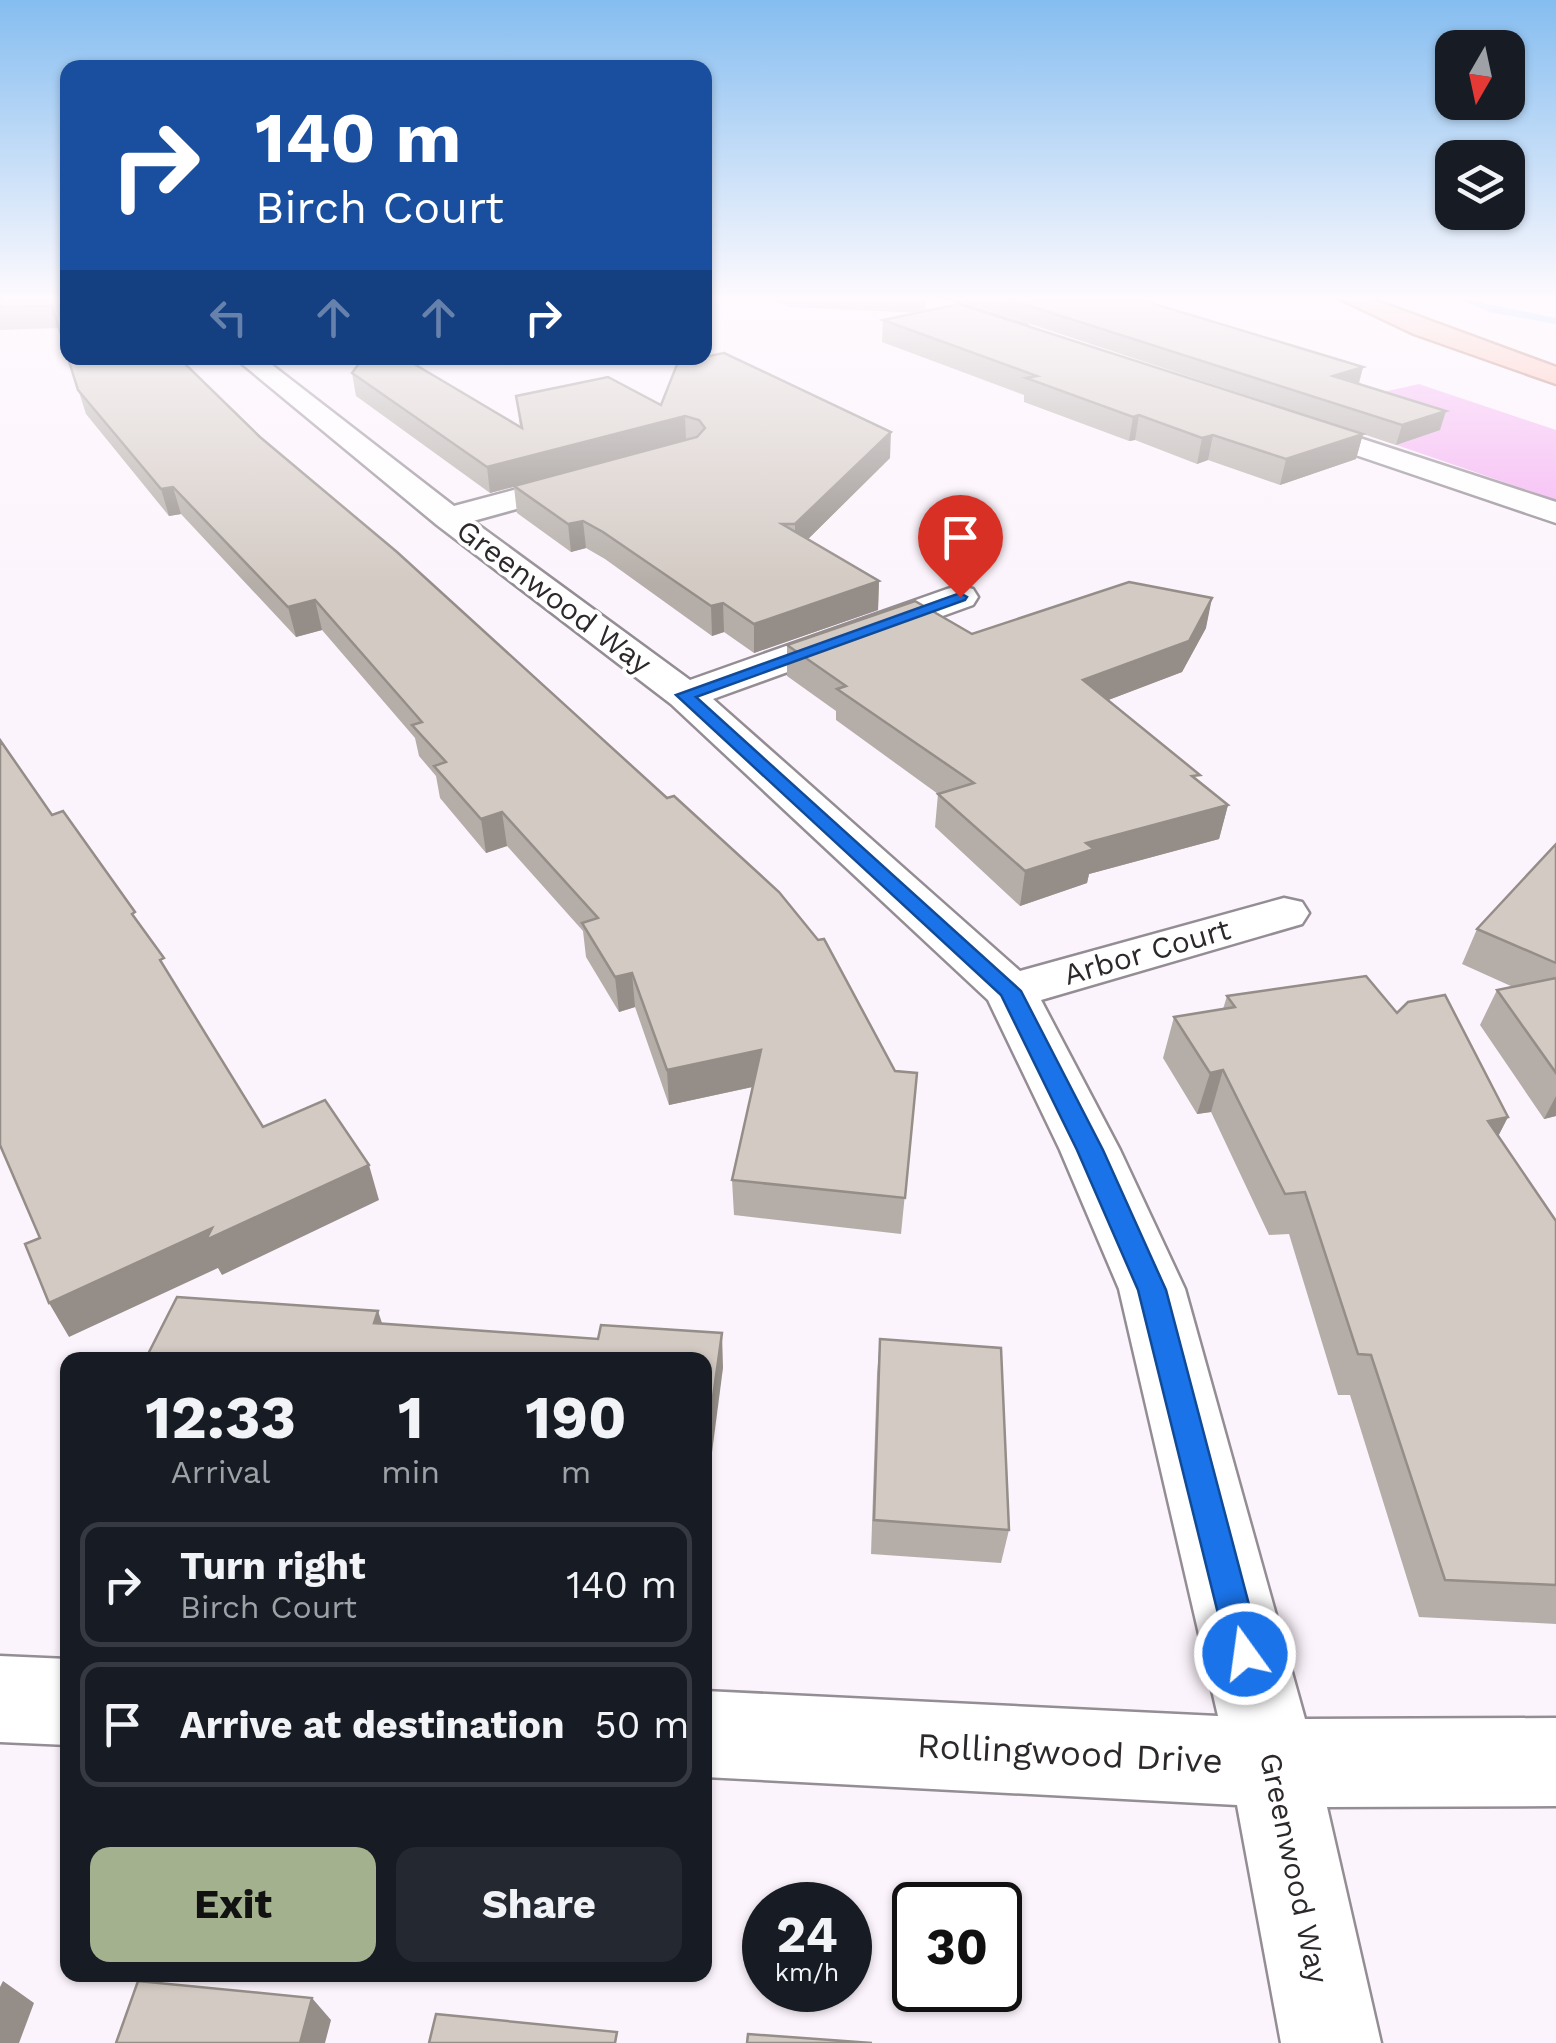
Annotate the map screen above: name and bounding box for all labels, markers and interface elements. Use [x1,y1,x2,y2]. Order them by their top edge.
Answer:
north arrow [1435,30,1525,120]
map controls [1435,30,1525,230]
text: 140 m [255,97,461,179]
icon: right [90,100,220,230]
button: layers [1435,140,1525,230]
text: Birch Court [255,181,504,234]
icon: left [201,290,256,345]
icon: ahead [306,290,361,345]
icon: ahead [411,290,466,345]
icon: right [516,290,571,345]
pin [918,495,1003,598]
icon: arrive [933,510,988,565]
street label: Greenwood Way [450,512,659,681]
street label: Arbor Court [1060,911,1235,992]
text: 12:33 [145,1382,296,1453]
text: 1 [398,1382,424,1453]
text: 190 [525,1382,627,1453]
text: Arrival [171,1453,271,1491]
text: min [381,1453,440,1491]
text: m [561,1453,591,1491]
text: Turn right [180,1544,366,1588]
icon: right [95,1557,150,1612]
text: 140 m [566,1563,677,1607]
text: Birch Court [180,1588,357,1626]
position arrow [1193,1602,1297,1706]
icon: arrive [95,1697,150,1752]
text: Arrive at destination [180,1703,565,1747]
text: 50 m [595,1703,690,1747]
street label: Rollingwood Drive [916,1724,1224,1782]
street label: Greenwood Way [1253,1750,1336,1987]
button: Exit [90,1847,376,1962]
button: Share [396,1847,682,1962]
speed limit sign: 30 [892,1882,1022,2012]
text: 24 [776,1905,838,1964]
text: km/h [775,1958,839,1987]

